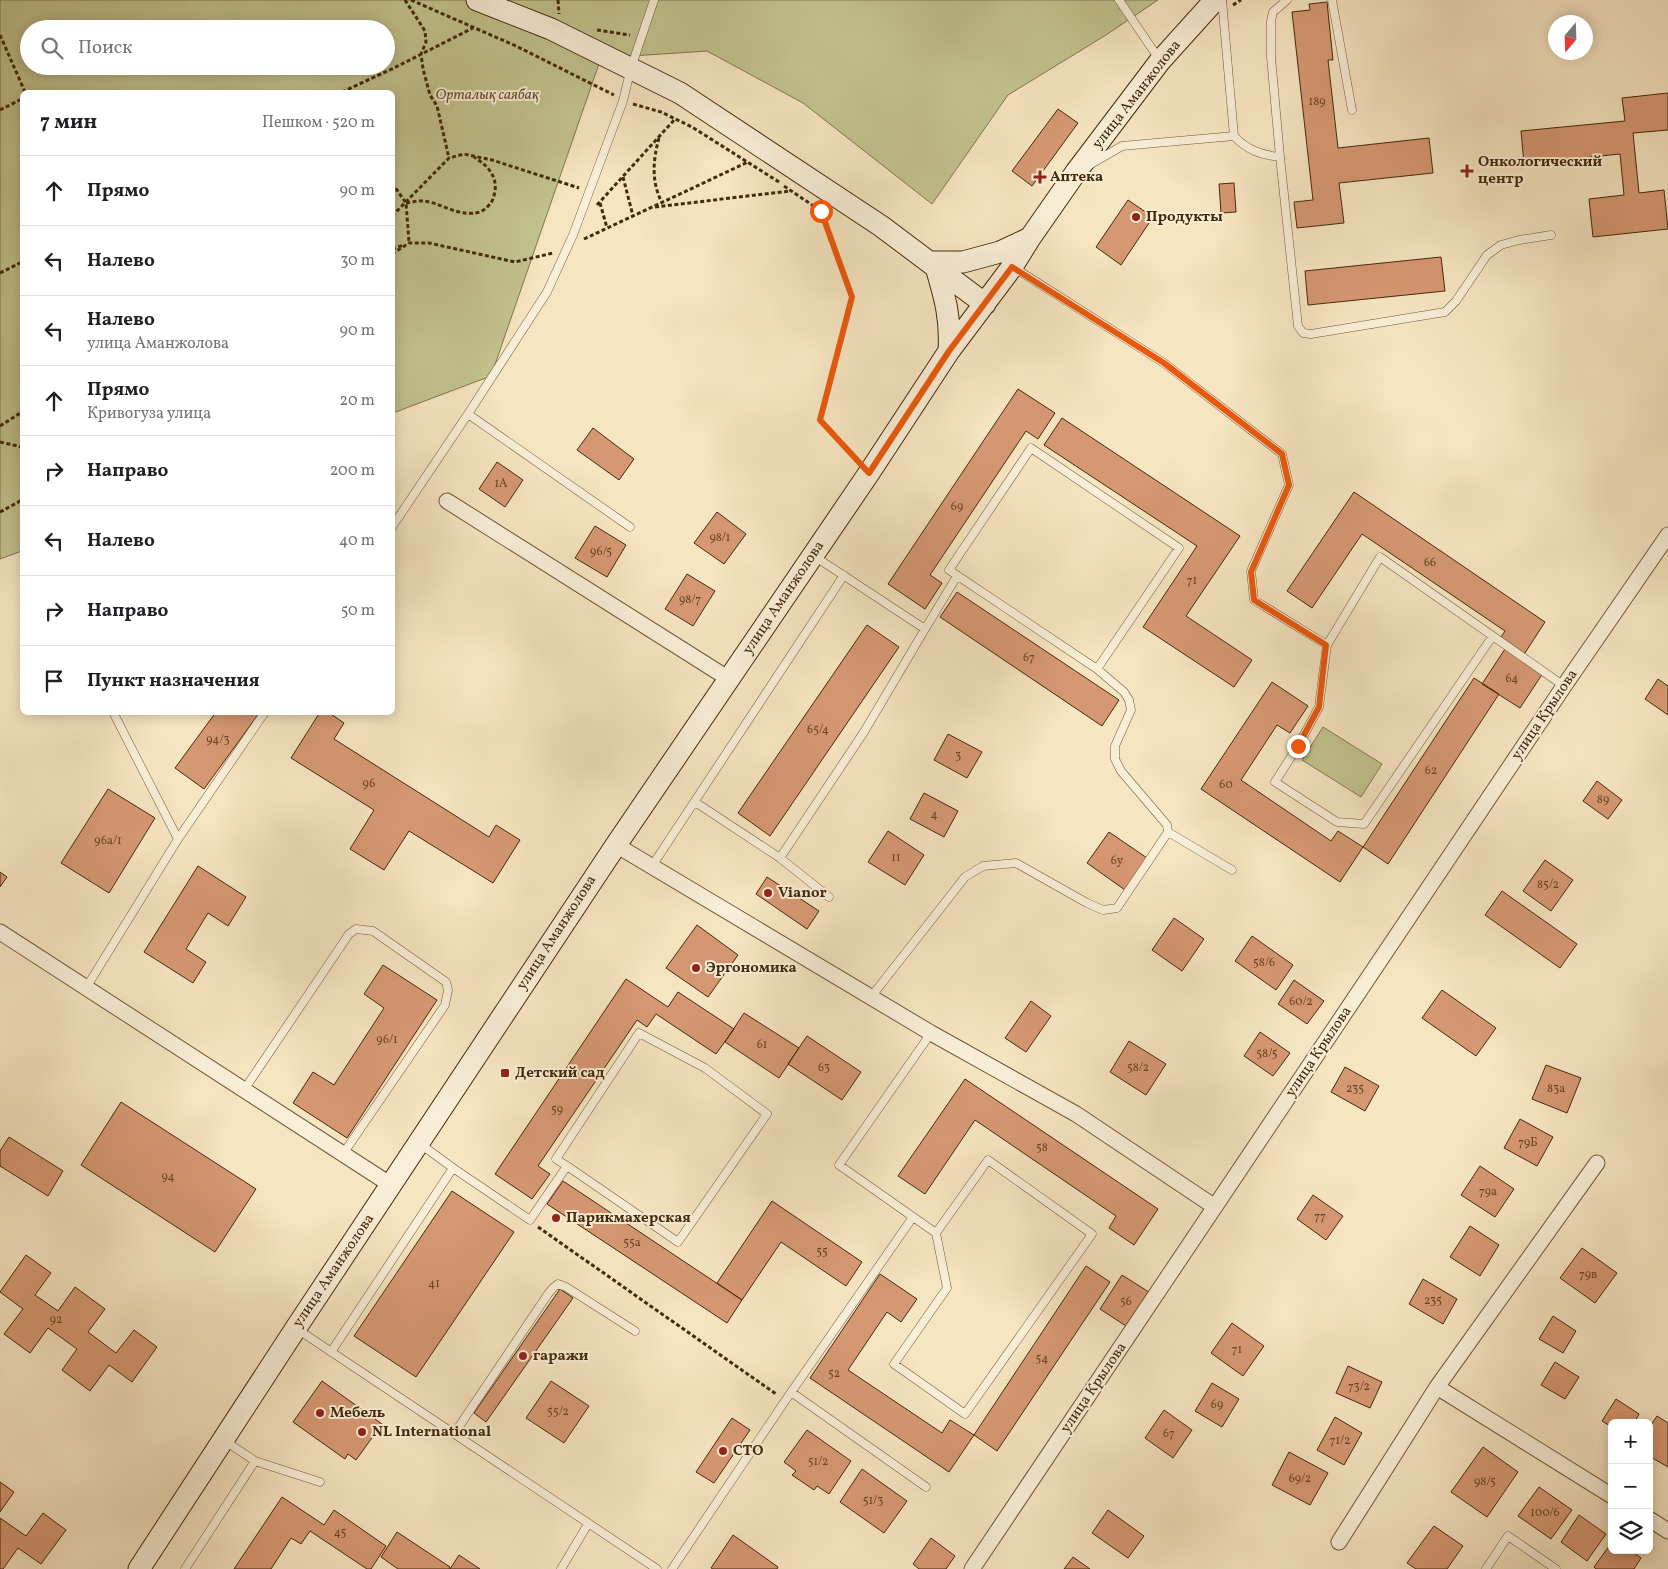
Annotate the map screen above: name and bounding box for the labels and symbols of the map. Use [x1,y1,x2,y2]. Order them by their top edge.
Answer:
north arrow [1548,15,1593,60]
street label: улица Аманжолова [1088,36,1186,154]
park label: Орталық саябақ [435,85,540,106]
house number: 189 [1309,94,1325,110]
place label: Онкологический центр [1478,152,1602,190]
marker: Онкологический центр [1460,164,1474,178]
place label: Аптека [1050,167,1103,188]
marker: Аптека [1034,171,1046,183]
route start [810,200,833,223]
place label: Продукты [1146,207,1223,228]
marker: Продукты [1130,211,1142,223]
house number: 1А [494,476,508,492]
house number: 69 [951,499,963,515]
house number: 98/1 [709,530,731,546]
street label: улица Аманжолова [738,537,830,659]
house number: 96/5 [590,544,612,560]
house number: 66 [1424,555,1436,571]
house number: 71 [1187,573,1197,589]
house number: 98/7 [679,592,701,608]
house number: 67 [1023,650,1035,666]
street label: улица Крылова [1507,665,1583,765]
house number: 64 [1506,671,1518,687]
house number: 65/4 [807,722,829,738]
house number: 94/3 [206,732,230,748]
route end [1287,735,1310,758]
house number: 3 [955,748,961,764]
house number: 62 [1425,763,1437,779]
house number: 96 [363,776,375,792]
house number: 60 [1219,777,1233,793]
house number: 89 [1597,792,1609,808]
house number: 4 [930,807,938,823]
house number: 96а/1 [94,833,122,849]
house number: 11 [891,850,901,866]
house number: 6у [1111,853,1124,869]
street label: улица Аманжолова [512,871,602,995]
house number: 85/2 [1537,877,1559,893]
place label: Vianor [778,883,827,904]
marker: Vianor [762,887,774,899]
house number: 58/6 [1253,955,1275,971]
place label: Эргономика [706,958,797,979]
marker: Эргономика [690,962,702,974]
house number: 60/2 [1289,994,1313,1010]
street label: улица Крылова [1281,1002,1357,1102]
house number: 96/1 [376,1032,398,1048]
house number: 61 [757,1037,767,1053]
house number: 58/5 [1256,1046,1278,1062]
house number: 63 [818,1060,830,1076]
house number: 58/2 [1127,1060,1149,1076]
place label: Детский сад [515,1063,605,1084]
marker: Детский сад [499,1067,511,1079]
house number: 235 [1346,1081,1364,1097]
house number: 83а [1547,1081,1565,1097]
house number: 59 [551,1102,563,1118]
house number: 79Б [1518,1135,1538,1151]
house number: 58 [1036,1140,1048,1156]
house number: 94 [161,1169,175,1185]
house number: 79а [1479,1184,1497,1200]
place label: Парикмахерская [566,1208,691,1229]
house number: 77 [1314,1209,1326,1225]
street label: улица Аманжолова [288,1210,380,1332]
marker: Парикмахерская [550,1212,562,1224]
house number: 55а [623,1235,641,1251]
house number: 55 [816,1244,828,1260]
house number: 79в [1579,1267,1597,1283]
house number: 41 [428,1276,440,1292]
house number: 235 [1424,1293,1442,1309]
house number: 56 [1120,1294,1132,1310]
house number: 92 [50,1312,62,1328]
street label: улица Крылова [1056,1338,1132,1438]
house number: 71 [1232,1342,1242,1358]
place label: гаражи [533,1346,589,1367]
marker: гаражи [517,1350,529,1362]
house number: 54 [1036,1351,1048,1367]
house number: 52 [828,1366,840,1382]
house number: 73/2 [1348,1379,1370,1395]
house number: 69 [1211,1397,1223,1413]
place label: Мебель [330,1403,386,1424]
house number: 55/2 [547,1404,569,1420]
marker: Мебель [314,1407,326,1419]
place label: NL International [372,1422,491,1443]
marker: NL International [356,1426,368,1438]
house number: 67 [1163,1426,1175,1442]
house number: 71/2 [1330,1433,1350,1449]
place label: СТО [733,1441,763,1462]
marker: СТО [717,1445,729,1457]
house number: 51/2 [808,1454,828,1470]
house number: 69/2 [1289,1471,1311,1487]
house number: 98/5 [1474,1474,1496,1490]
house number: 51/3 [863,1493,883,1509]
house number: 100/6 [1530,1505,1560,1521]
house number: 45 [334,1525,347,1541]

